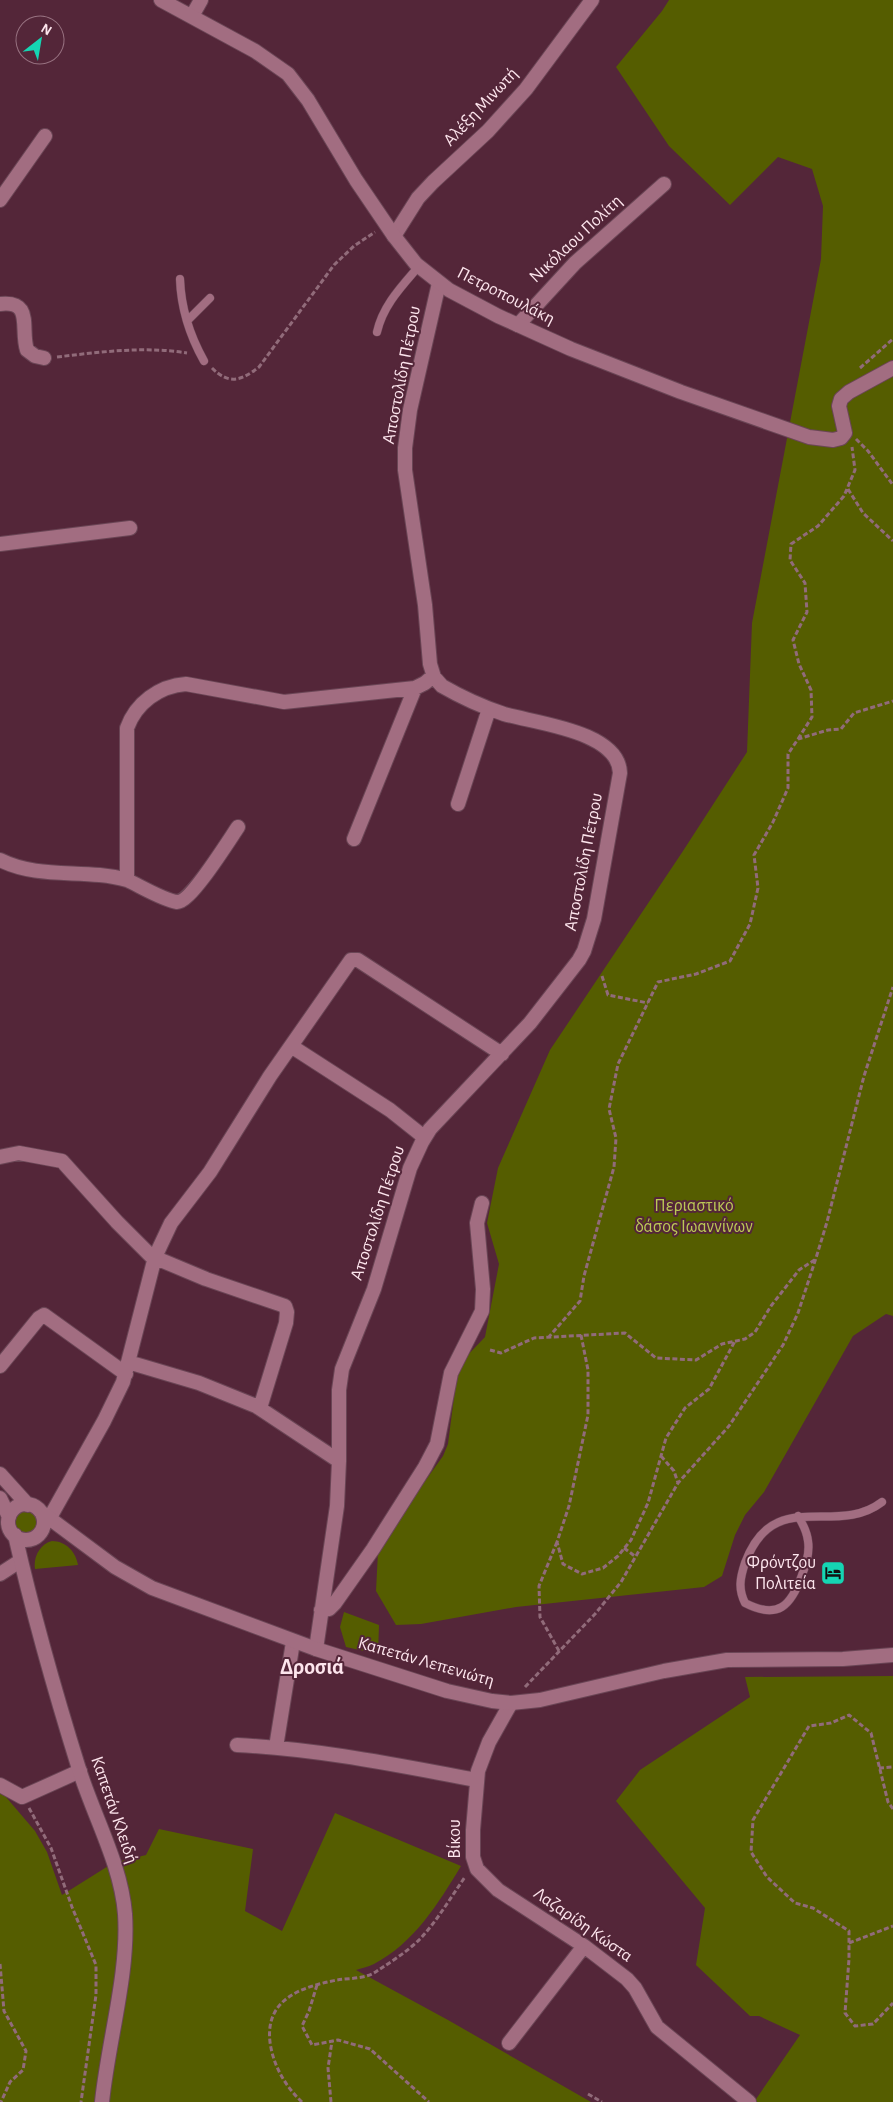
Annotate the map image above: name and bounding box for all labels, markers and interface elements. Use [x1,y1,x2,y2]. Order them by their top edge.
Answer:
north arrow [15,15,65,65]
text: N [38,21,54,38]
street label: Αλέξη Μινωτή [440,64,522,150]
street label: Νικόλαου Πολίτη [525,191,626,286]
street label: Πετροπουλάκη [454,264,558,328]
street label: Αποστολίδη Πέτρου [379,304,424,446]
street label: Αποστολίδη Πέτρου [561,791,606,933]
street label: Αποστολίδη Πέτρου [347,1143,408,1283]
park label: Περιαστικό δάσος Ιωαννίνων [635,1197,753,1236]
place label: Φρόντζου Πολιτεία [747,1554,816,1593]
hotel icon: Φρόντζου Πολιτεία [820,1560,846,1586]
street label: Καπετάν Λεπενιώτη [356,1634,496,1690]
district label: Δροσιά [280,1656,344,1678]
street label: Καπετάν Κλειδή [87,1754,141,1866]
street label: Βίκου [445,1819,464,1859]
street label: Λαζαρίδη Κώστα [530,1883,636,1966]

